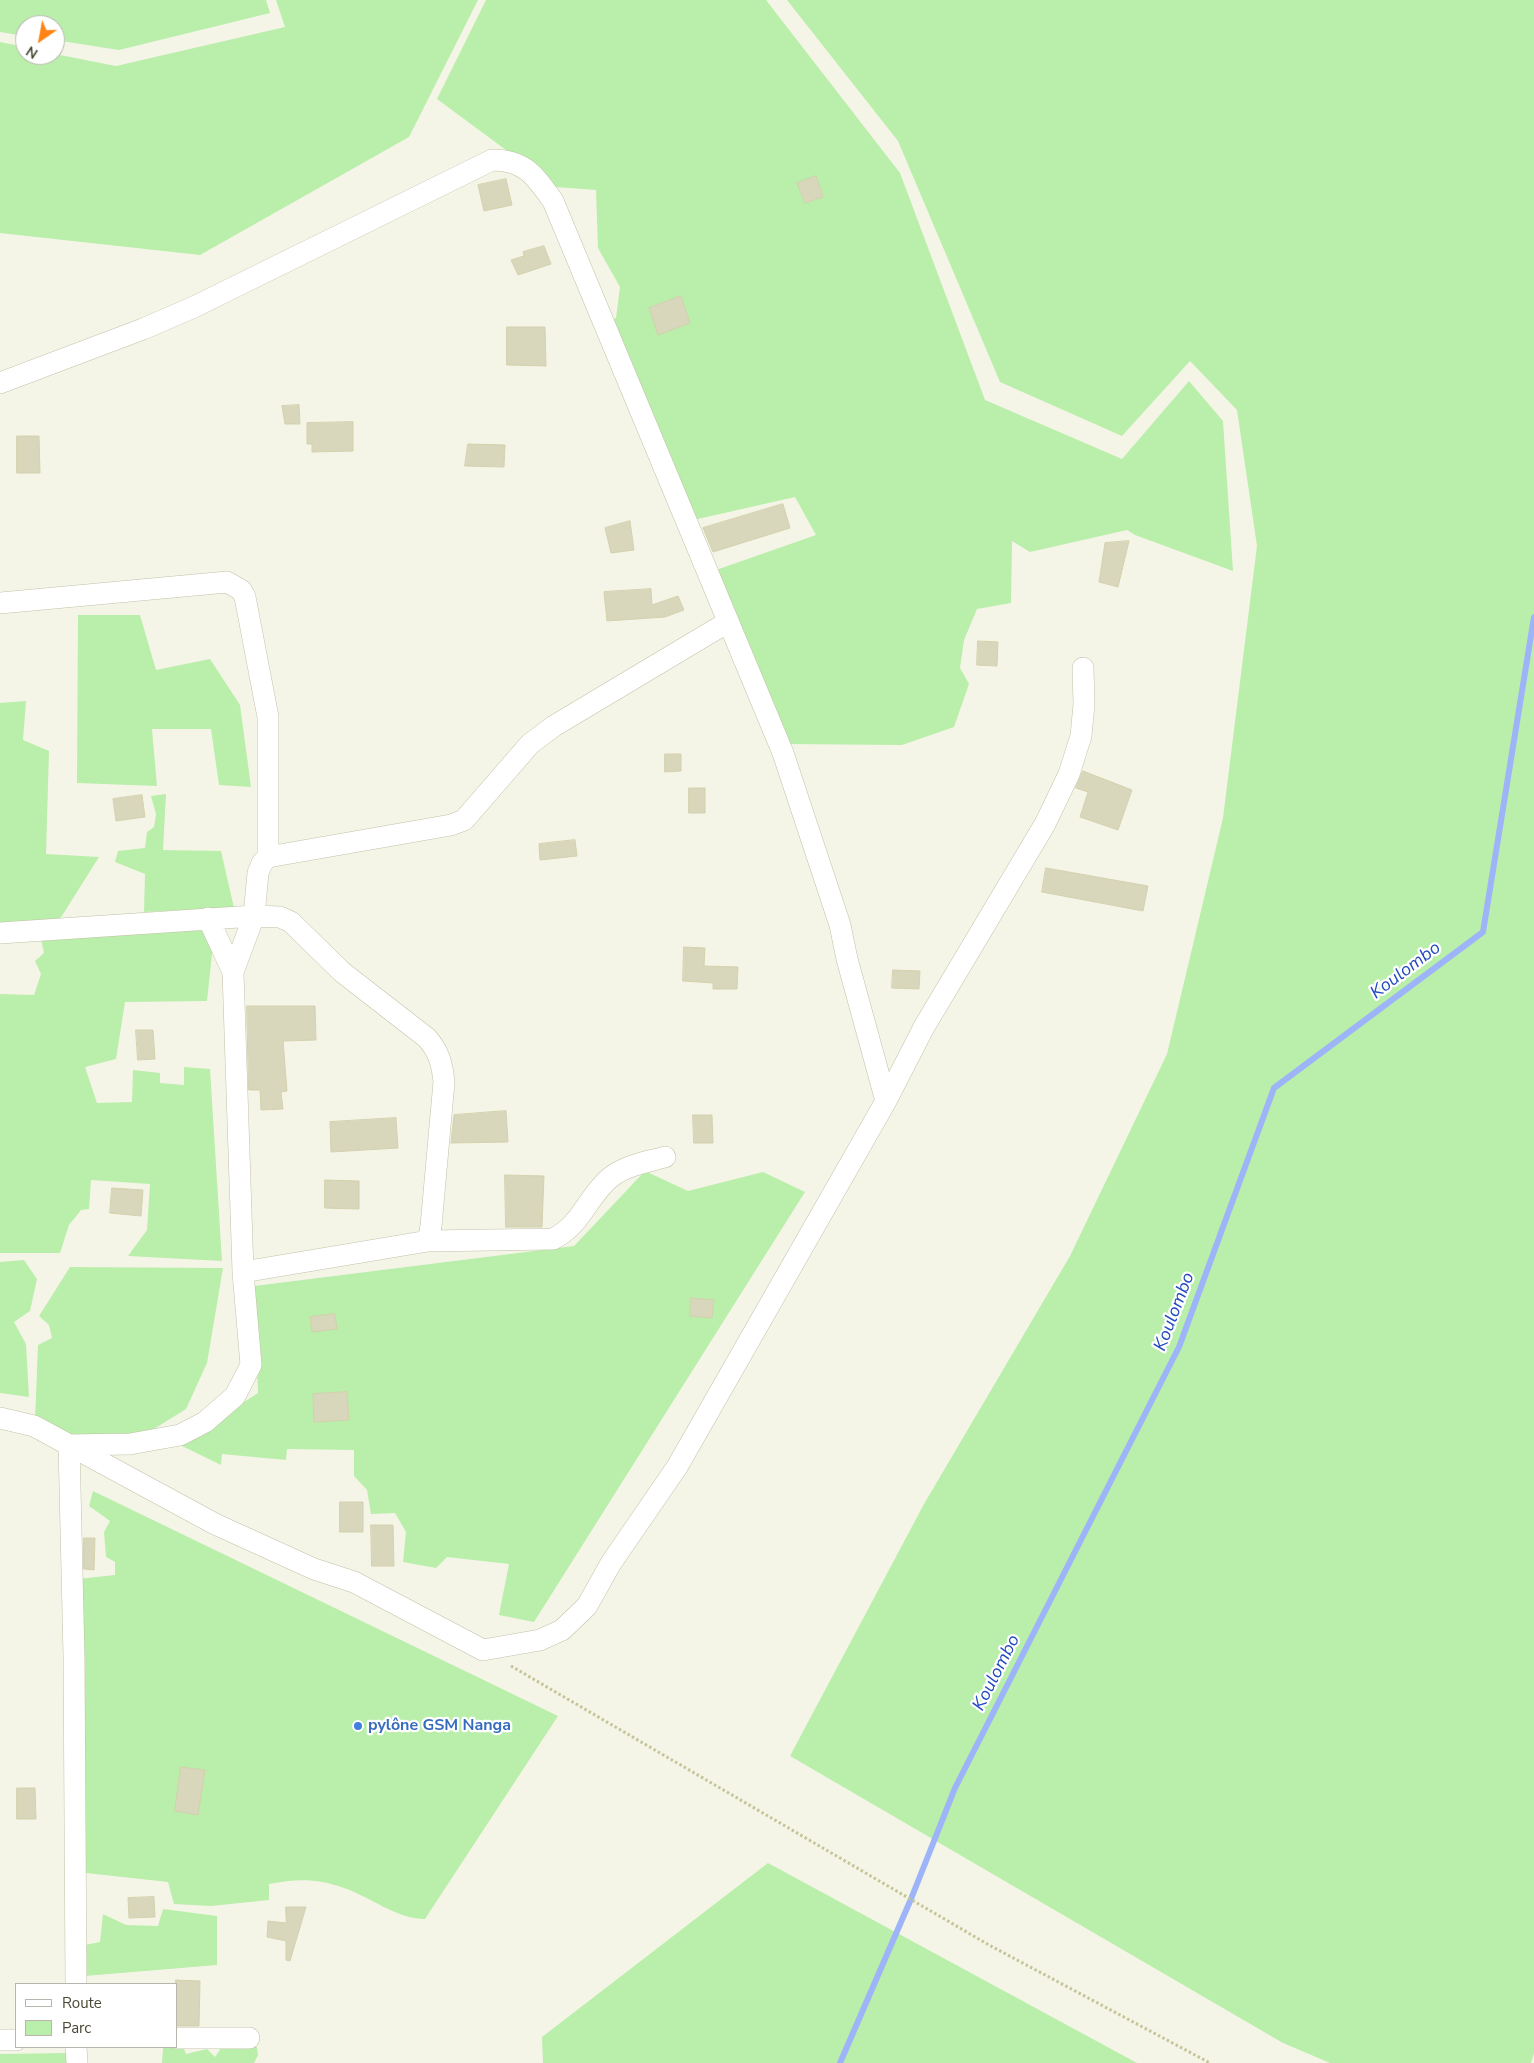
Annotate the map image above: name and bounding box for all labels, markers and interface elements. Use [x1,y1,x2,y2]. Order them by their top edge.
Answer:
north arrow [15,15,65,65]
text: N [23,41,42,63]
water label: Koulombo [1367,938,1445,1004]
water label: Koulombo [1150,1270,1200,1354]
water label: Koulombo [969,1631,1025,1715]
place label: pylône GSM Nanga [368,1716,511,1736]
marker: pylône GSM Nanga [352,1720,364,1732]
legend [15,1983,178,2048]
text: Route [62,1993,102,2013]
text: Parc [62,2018,91,2038]

